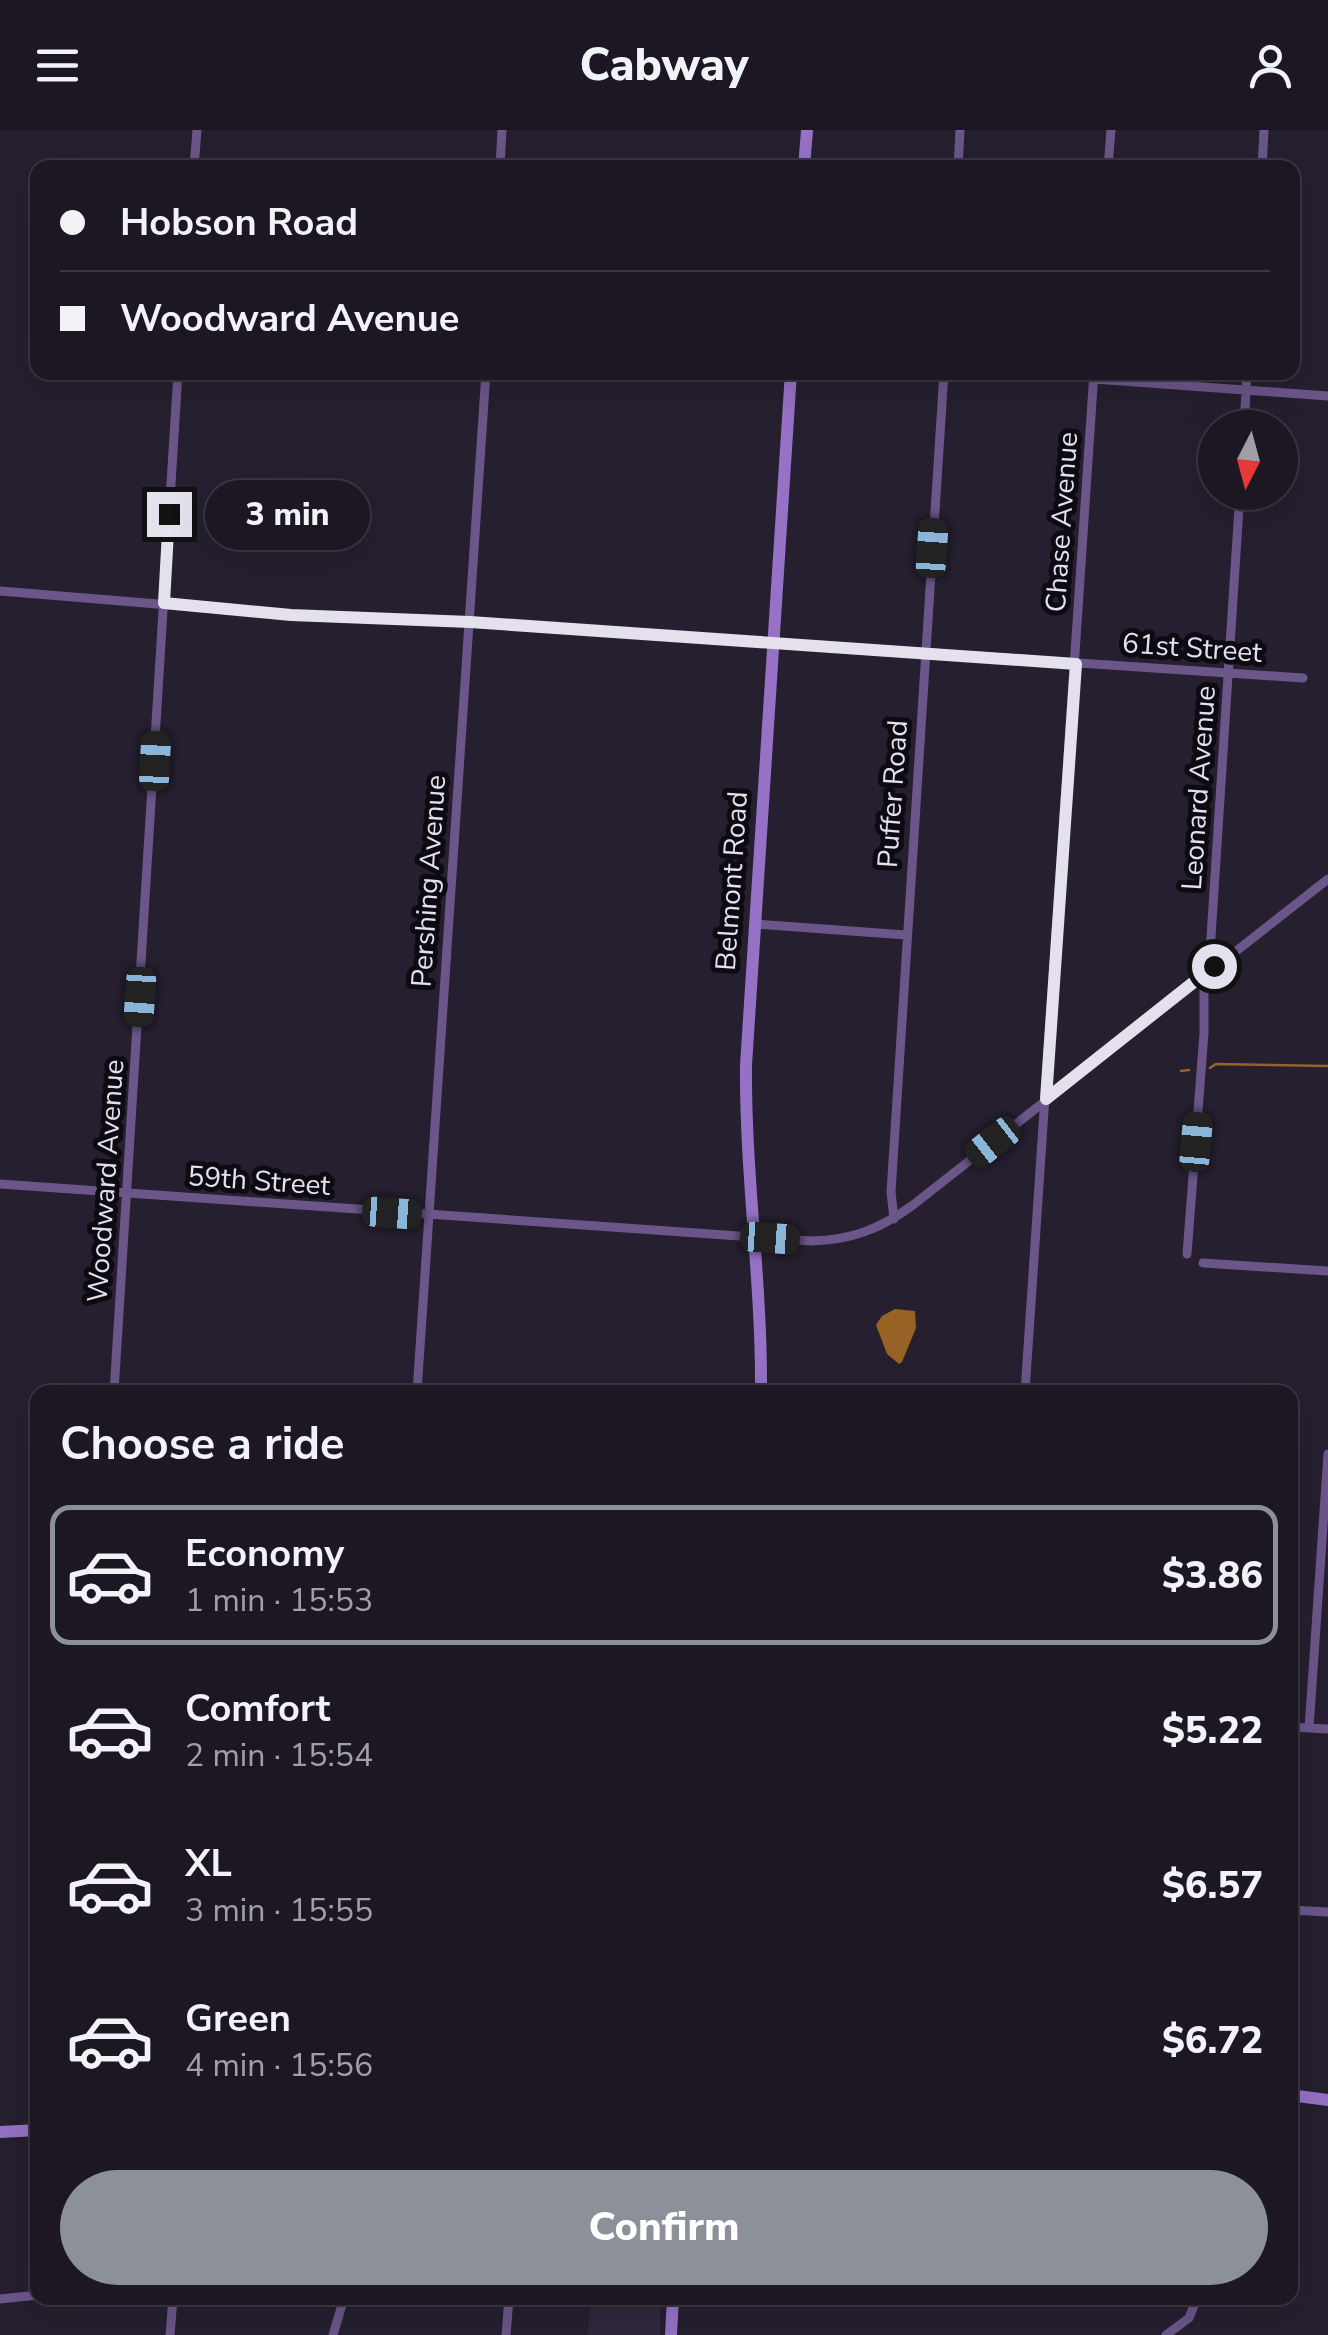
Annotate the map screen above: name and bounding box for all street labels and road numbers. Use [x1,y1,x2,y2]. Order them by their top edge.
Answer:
street label: Chase Avenue [1037,431,1087,613]
street label: 61st Street [1121,624,1264,672]
street label: Leonard Avenue [1173,684,1225,892]
street label: Puffer Road [869,719,917,869]
street label: Pershing Avenue [403,774,455,988]
street label: Belmont Road [707,790,757,972]
street label: Woodward Avenue [79,1058,133,1304]
street label: 59th Street [186,1157,332,1205]

